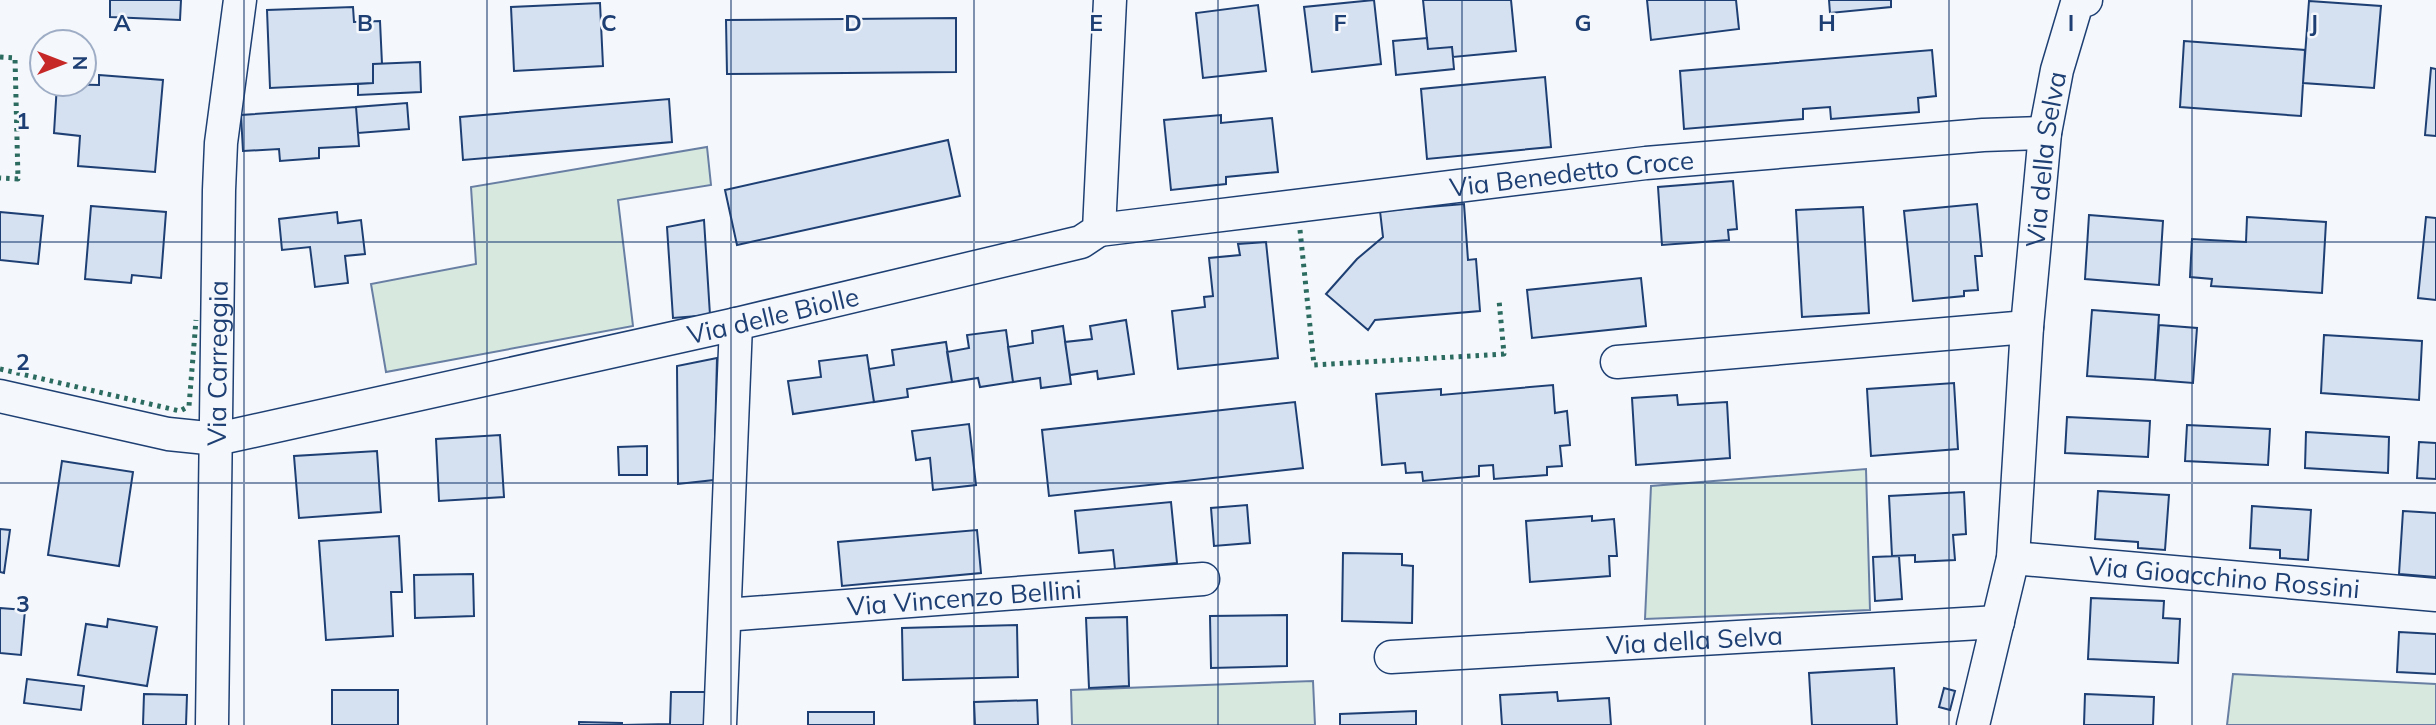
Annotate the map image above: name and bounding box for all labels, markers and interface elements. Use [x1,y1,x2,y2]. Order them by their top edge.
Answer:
text: A [113,8,131,37]
text: B [357,8,373,37]
text: C [601,8,617,37]
text: D [844,8,862,37]
text: E [1089,8,1103,37]
text: F [1333,8,1347,37]
text: G [1574,8,1592,37]
text: H [1818,8,1836,37]
text: I [2068,8,2074,37]
text: J [2310,8,2318,37]
north arrow [28,28,98,98]
text: N [68,56,92,70]
street label: Via della Selva [2018,68,2073,249]
text: 1 [16,106,30,135]
street label: Via Benedetto Croce [1447,143,1695,203]
street label: Via delle Biolle [684,279,862,351]
street label: Via Carreggia [199,280,234,446]
text: 2 [16,347,30,376]
street label: Via Gioacchino Rossini [2087,548,2361,605]
street label: Via Vincenzo Bellini [846,572,1083,622]
text: 3 [16,589,30,618]
street label: Via della Selva [1605,618,1784,661]

